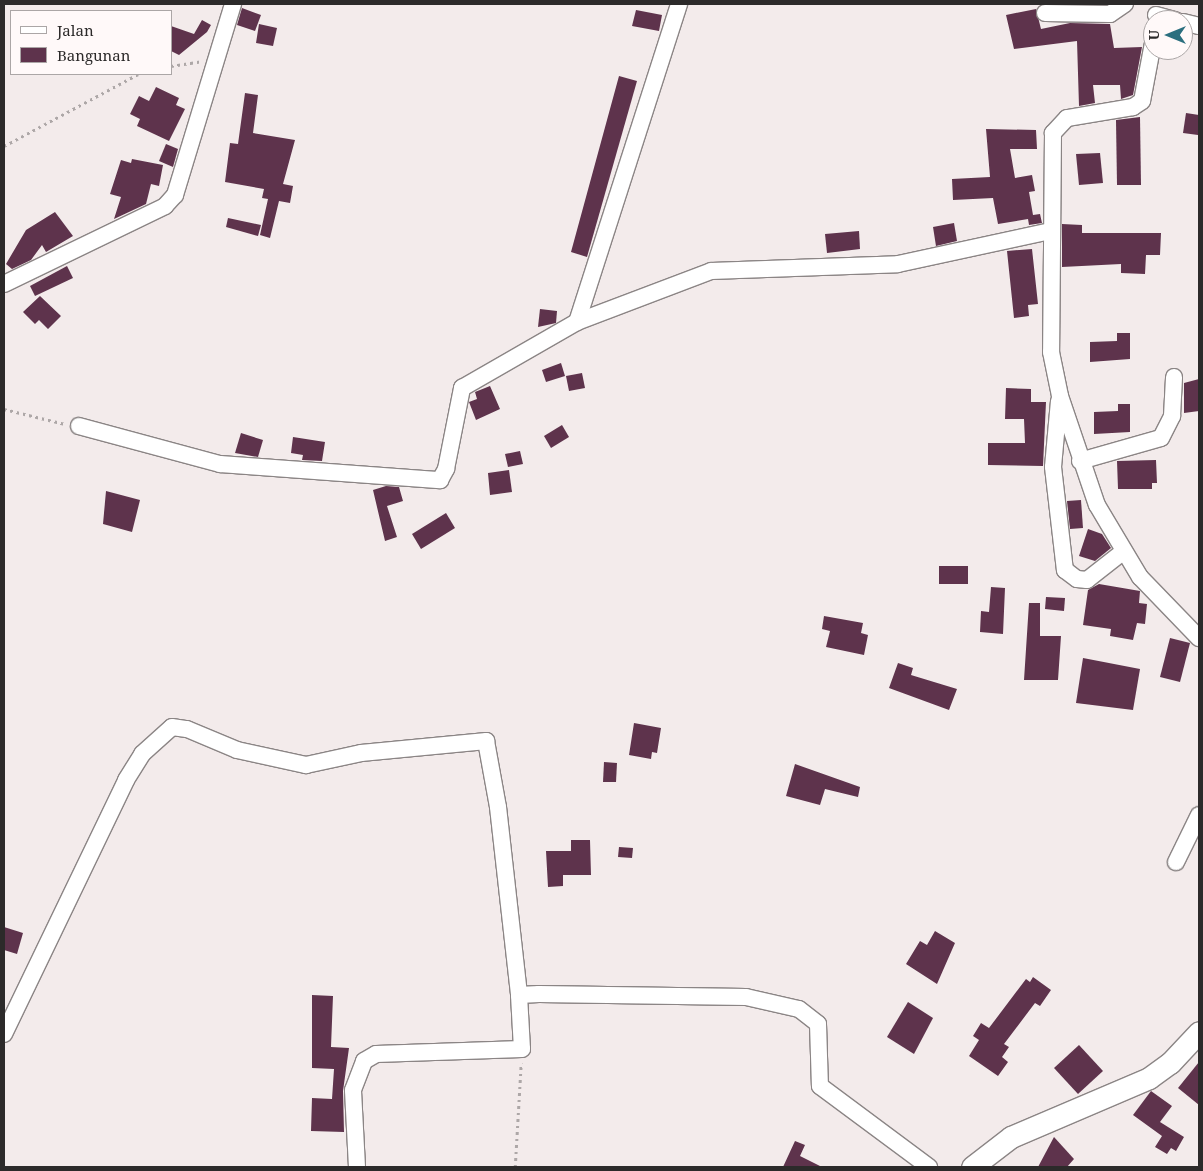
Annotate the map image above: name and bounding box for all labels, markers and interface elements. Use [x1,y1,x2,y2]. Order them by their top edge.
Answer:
legend [10,10,172,75]
north arrow [1143,10,1193,60]
text: Jalan [57,20,94,40]
text: U [1144,30,1163,40]
text: Bangunan [57,45,130,65]

